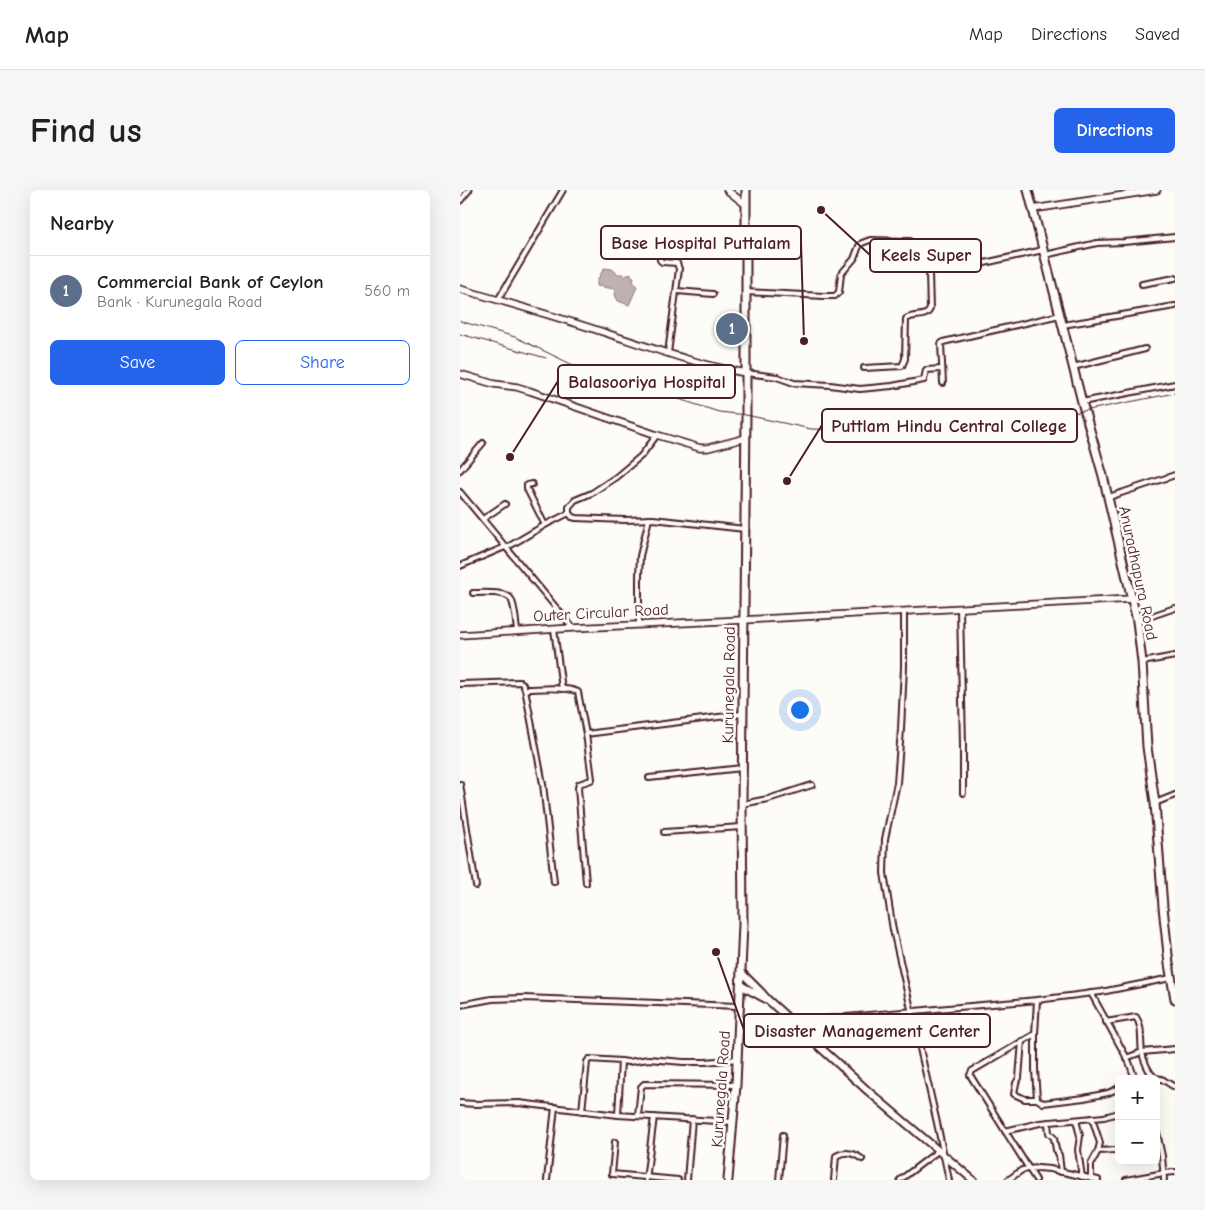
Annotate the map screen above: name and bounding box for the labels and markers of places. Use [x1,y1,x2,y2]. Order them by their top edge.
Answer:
callout: Base Hospital Puttalam [601,226,801,259]
callout: Keels Super [870,239,981,272]
pin: 1 [716,310,748,348]
callout: Balasooriya Hospital [558,365,735,398]
callout: Puttlam Hindu Central College [822,409,1077,442]
callout: Disaster Management Center [744,1014,990,1047]

